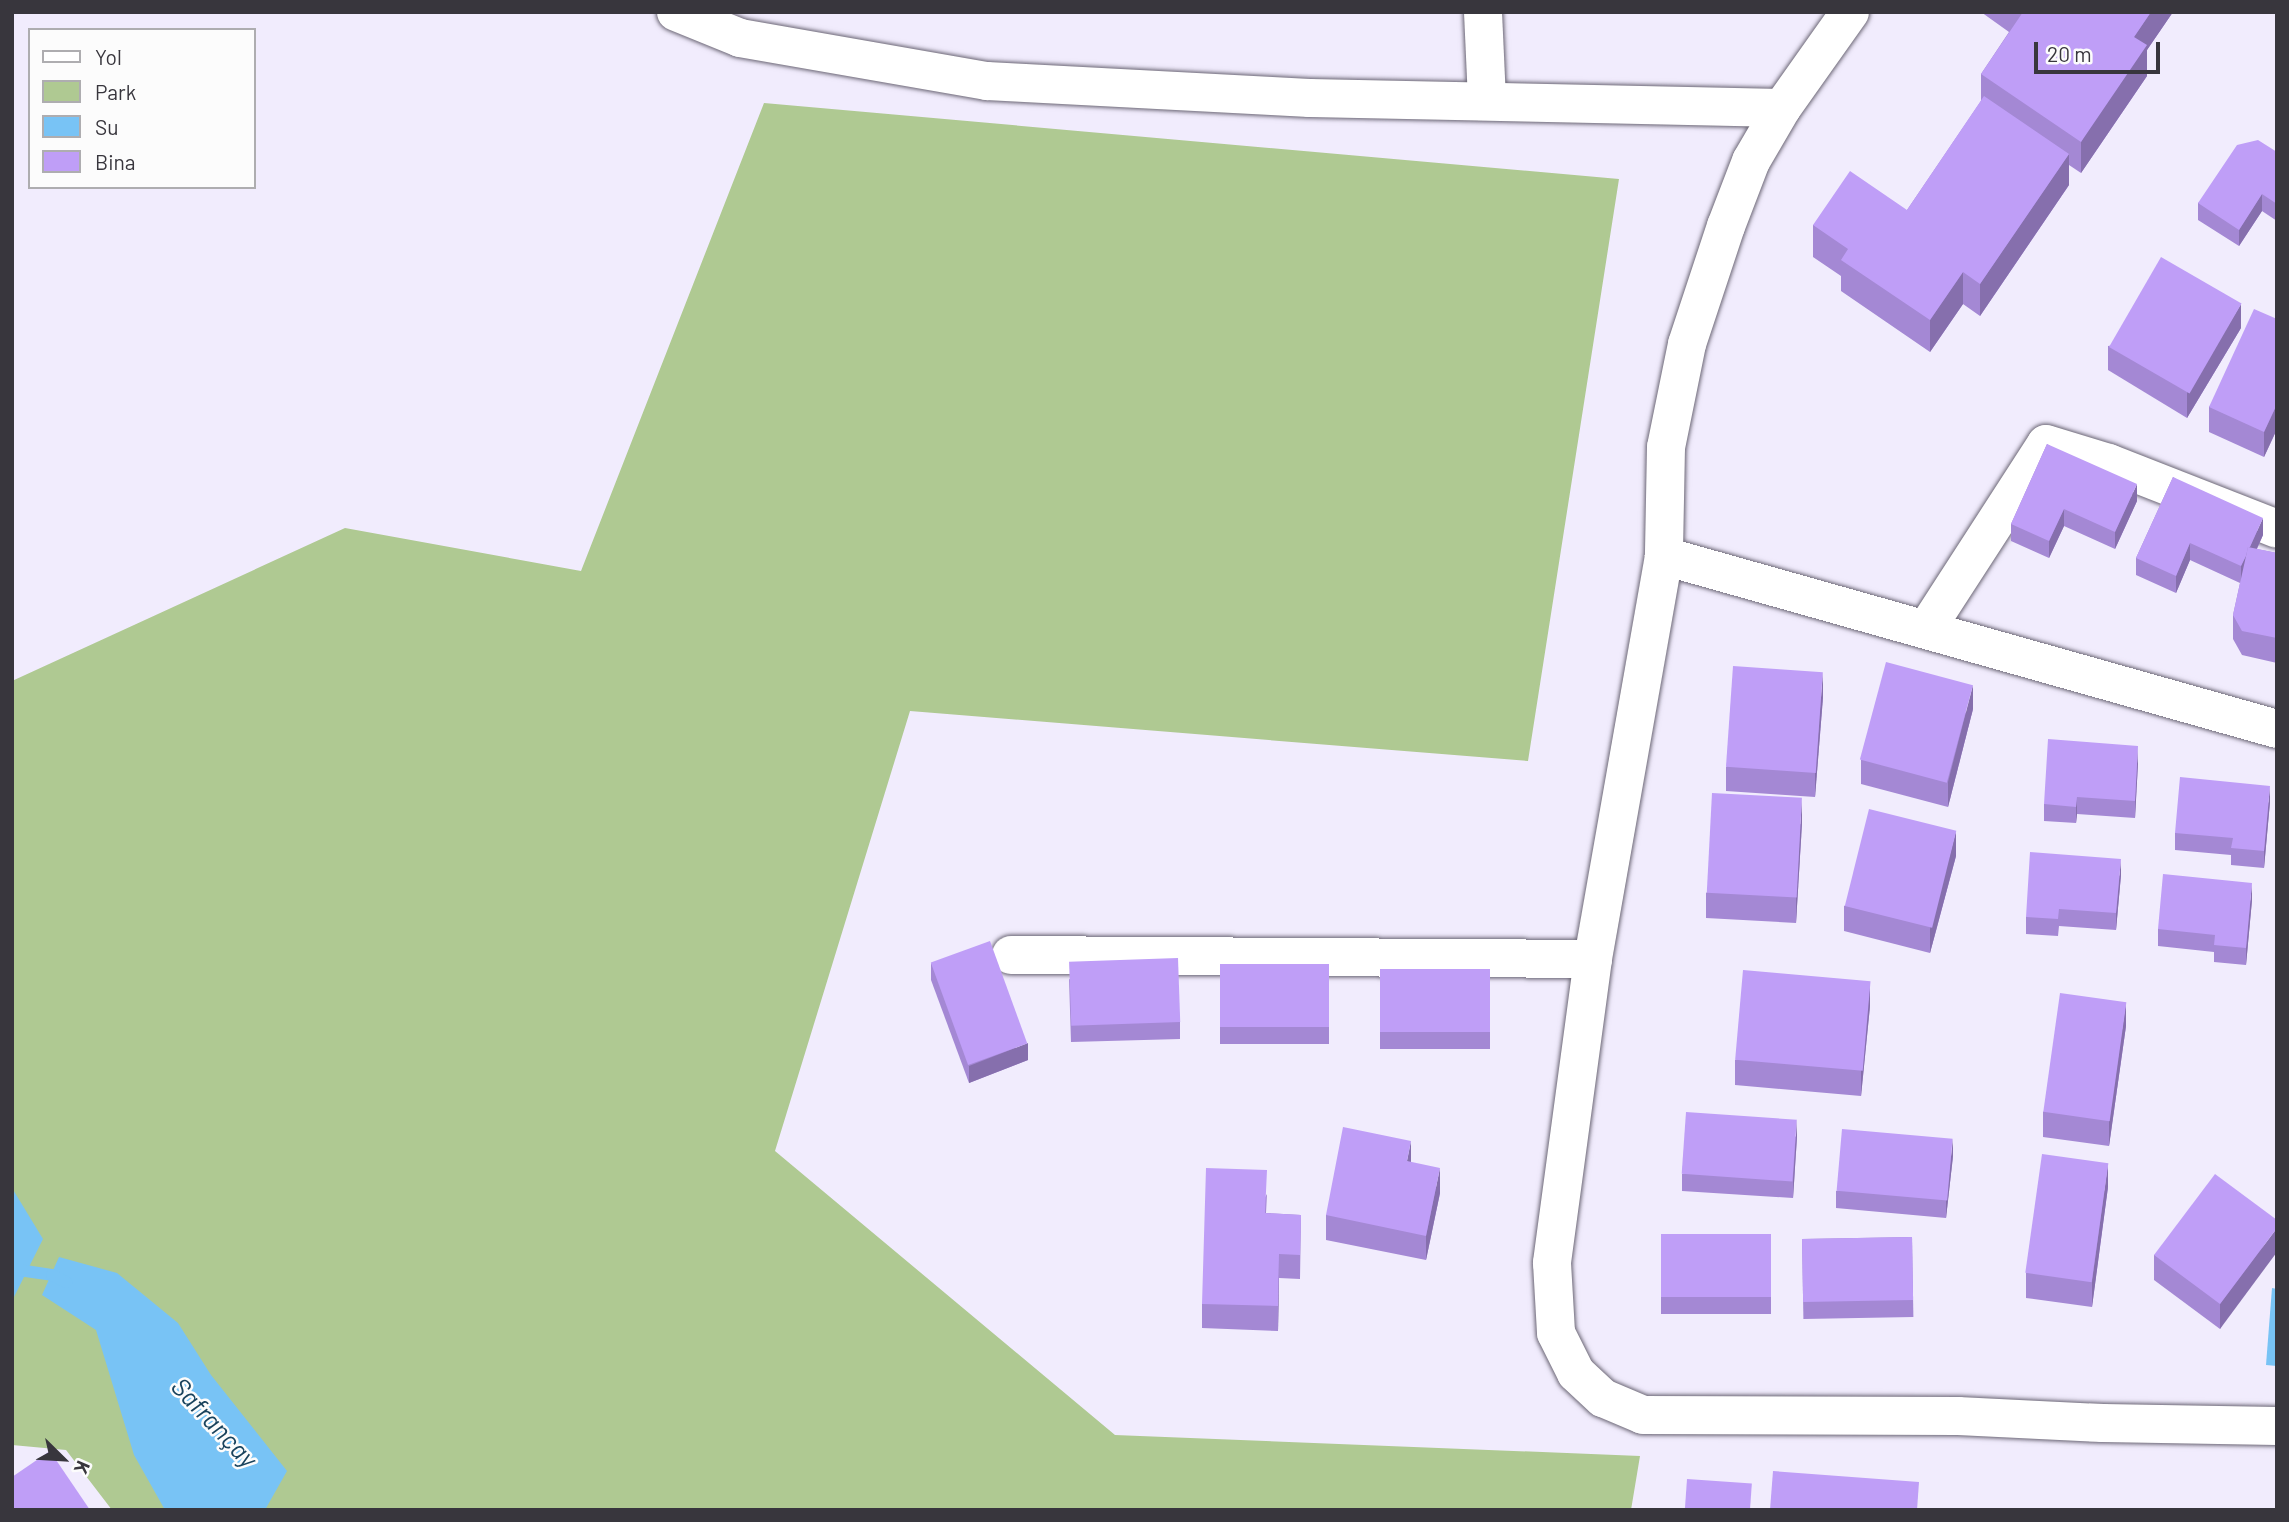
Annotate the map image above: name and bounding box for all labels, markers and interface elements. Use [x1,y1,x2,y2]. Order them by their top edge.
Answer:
legend [28,28,256,189]
scale bar [2037,28,2163,72]
text: 20 m [2047,41,2092,66]
text: Yol [95,44,122,69]
text: Park [95,79,136,104]
text: Su [95,114,119,139]
text: Bina [95,149,136,174]
water label: Safrançay [165,1370,265,1474]
north arrow [28,1424,98,1494]
text: K [70,1458,96,1478]

